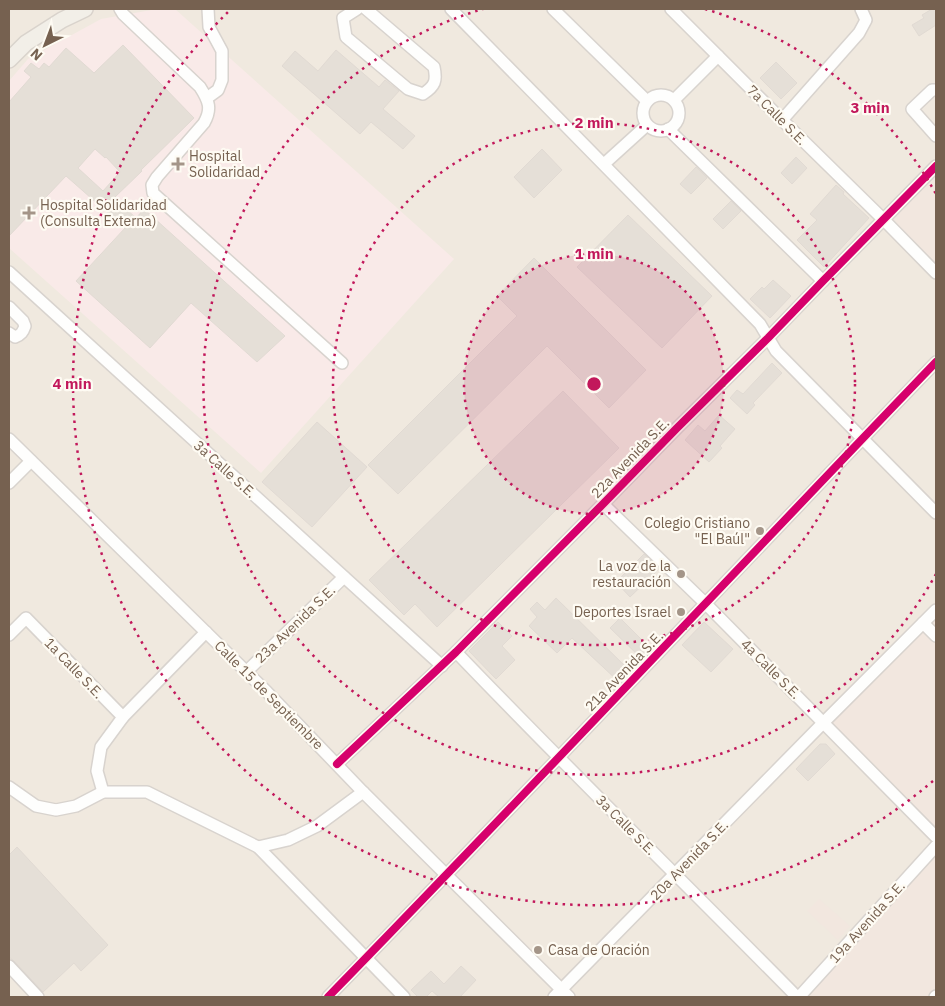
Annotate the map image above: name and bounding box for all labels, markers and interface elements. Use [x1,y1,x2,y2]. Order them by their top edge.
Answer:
north arrow [20,20,70,70]
text: N [27,45,46,65]
street label: 7a Calle S.E. [743,81,811,149]
text: 3 min [850,98,890,117]
text: 2 min [574,113,614,132]
place label: Hospital Solidaridad [189,147,260,181]
marker: Hospital Solidaridad [171,157,185,171]
place label: Hospital Solidaridad (Consulta Externa) [40,196,167,230]
marker: Hospital Solidaridad (Consulta Externa) [22,206,36,220]
text: 1 min [574,244,614,263]
text: 4 min [52,374,92,393]
centre of rings [585,375,603,393]
street label: 22a Avenida S.E. [587,414,673,502]
street label: 3a Calle S.E. [190,436,260,502]
place label: Colegio Cristiano "El Baúl" [644,514,750,548]
marker: Colegio Cristiano "El Baúl" [754,525,766,537]
place label: La voz de la restauración [592,557,672,591]
marker: La voz de la restauración [675,568,687,580]
street label: 23a Avenida S.E. [251,581,339,667]
place label: Deportes Israel [574,603,671,621]
marker: Deportes Israel [675,606,687,618]
street label: 21a Avenida S.E. [581,627,667,715]
street label: 1a Calle S.E. [40,634,108,702]
street label: 4a Calle S.E. [737,635,805,703]
street label: Calle 15 de Septiembre [211,637,328,754]
street label: 3a Calle S.E. [592,791,660,859]
street label: 20a Avenida S.E. [646,816,732,904]
street label: 19a Avenida S.E. [825,877,909,967]
place label: Casa de Oración [548,941,650,959]
marker: Casa de Oración [532,944,544,956]

